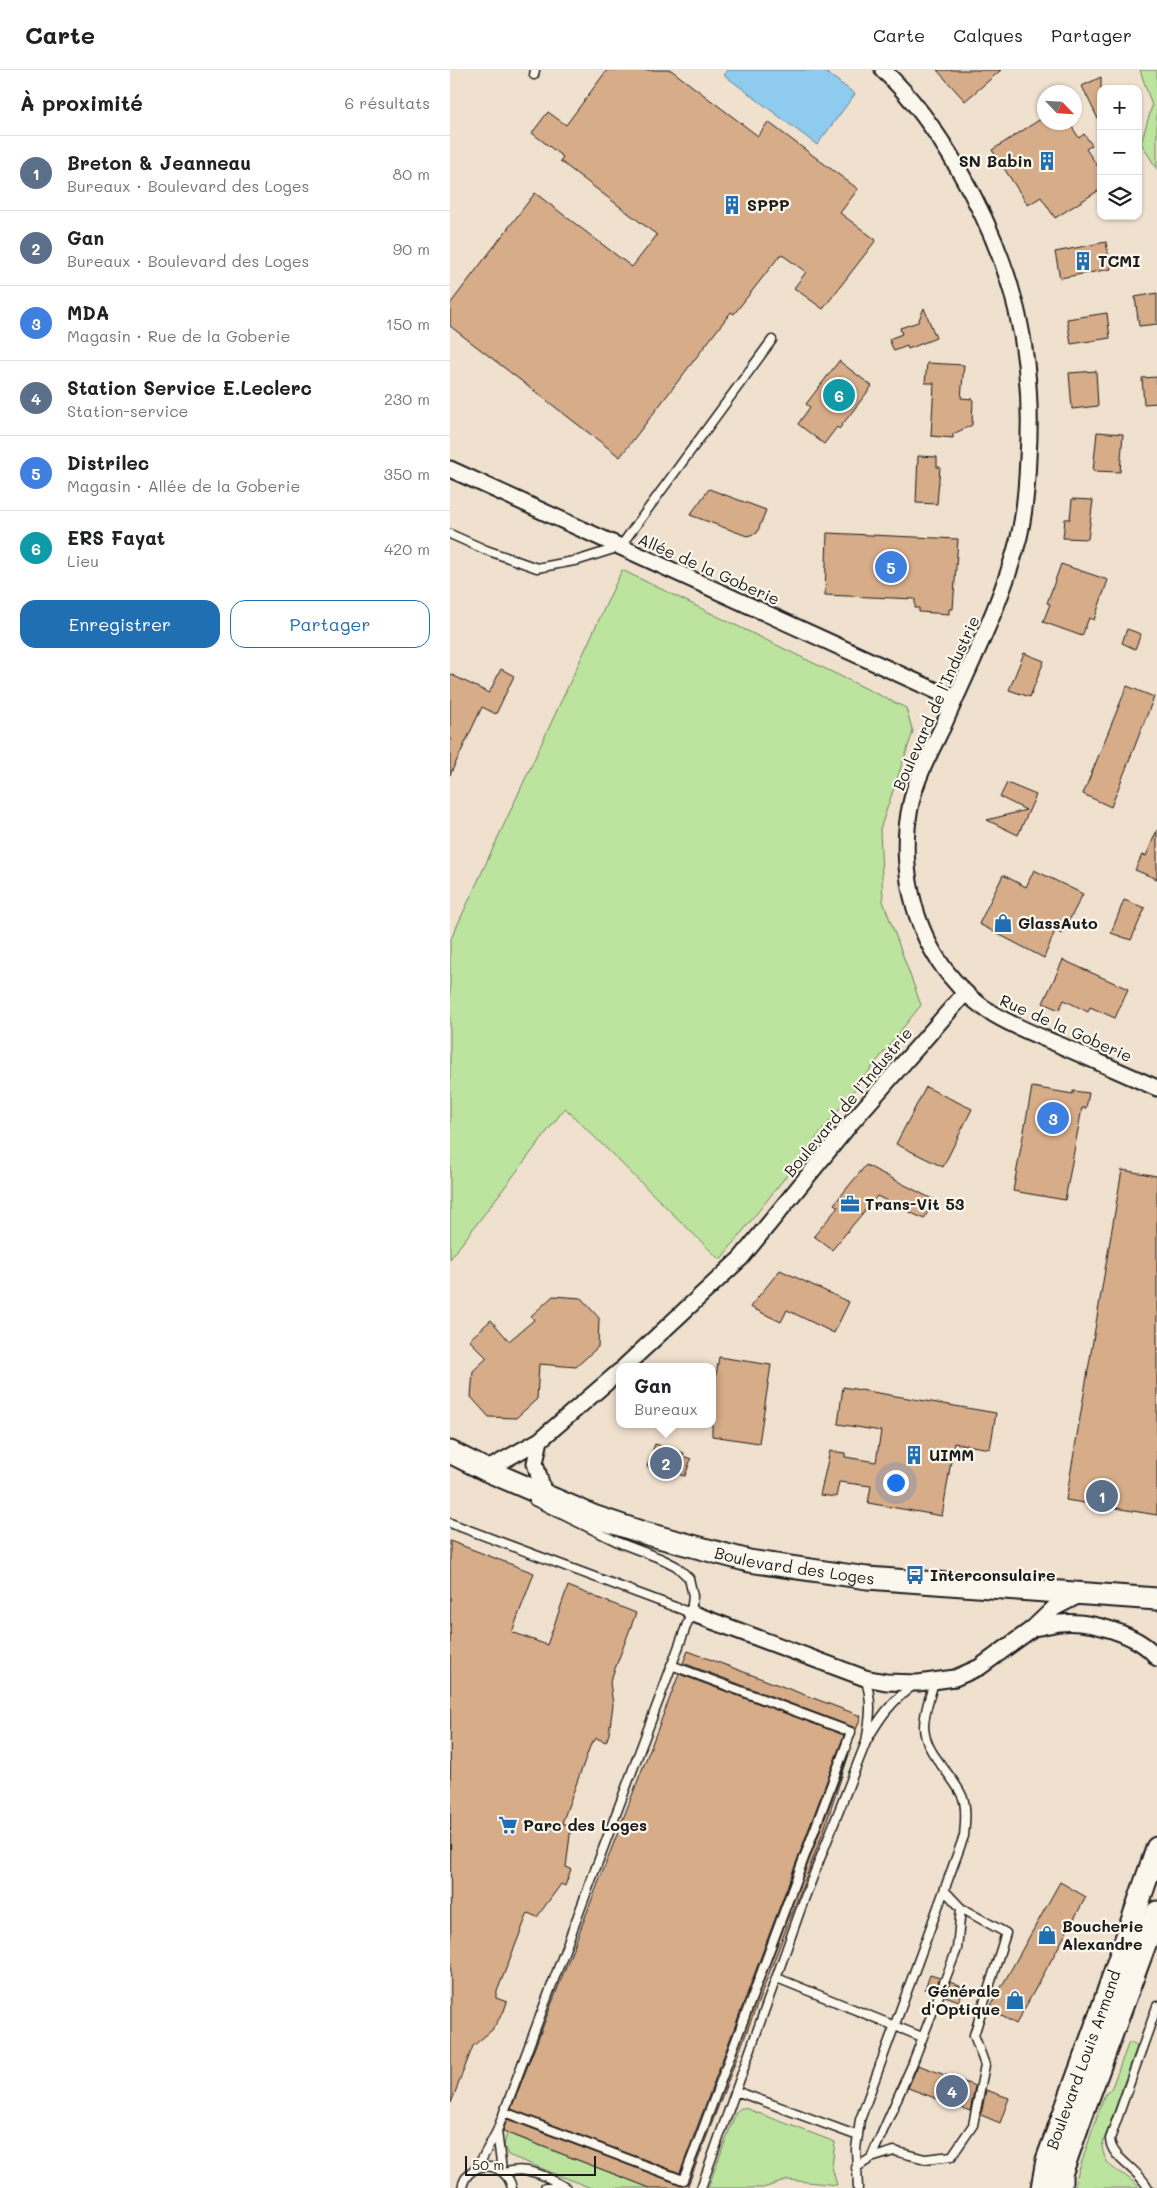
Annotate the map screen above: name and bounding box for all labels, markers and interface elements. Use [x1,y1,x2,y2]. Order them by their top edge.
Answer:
text: Carte [25,19,95,50]
text: Carte [873,23,925,47]
text: Calques [953,23,1023,47]
text: Partager [1051,23,1132,47]
north arrow [1037,85,1082,130]
map controls [1097,85,1142,220]
button: + [1097,85,1142,130]
text: À proximité [20,89,143,116]
text: 6 résultats [345,92,430,113]
button: − [1097,130,1142,175]
text: Breton & Jeanneau [67,150,251,175]
place label: SN Babin [959,150,1032,171]
building icon: SN Babin [1036,150,1058,172]
text: 1 [32,163,40,184]
text: 80 m [393,163,430,184]
text: Bureaux · Boulevard des Loges [67,175,309,196]
button: layers [1097,175,1142,220]
building icon: SPPP [721,194,743,216]
place label: SPPP [747,194,790,215]
text: Gan [67,225,104,250]
text: 2 [32,238,40,259]
text: 90 m [393,238,430,259]
text: Bureaux · Boulevard des Loges [67,250,309,271]
building icon: TCMI [1072,250,1094,272]
place label: TCMI [1098,250,1140,271]
text: MDA [67,300,109,325]
text: 3 [31,313,41,334]
text: 150 m [386,313,430,334]
text: Magasin · Rue de la Goberie [67,325,290,346]
text: Station Service E.Leclerc [67,375,312,400]
pin: 6 [823,376,855,414]
text: 4 [31,388,41,409]
text: 230 m [384,388,430,409]
text: Station-service [67,400,188,421]
text: Distrilec [67,450,149,475]
text: 5 [31,463,41,484]
text: 350 m [384,463,430,484]
text: Magasin · Allée de la Goberie [67,475,300,496]
text: ERS Fayat [67,525,165,550]
street label: Allée de la Goberie [635,528,783,609]
text: 6 [31,538,41,559]
text: 420 m [384,538,430,559]
pin: 5 [875,548,907,586]
text: Lieu [67,550,99,571]
button: Enregistrer [20,600,220,648]
button: Partager [230,600,430,648]
street label: Boulevard de l'Industrie [888,612,984,793]
shop icon: GlassAuto [992,912,1014,934]
place label: GlassAuto [1018,912,1098,933]
street label: Rue de la Goberie [997,989,1136,1066]
street label: Boulevard de l'Industrie [779,1023,916,1181]
pin: 3 [1037,1099,1069,1137]
office icon: Trans-Vit 53 [839,1193,861,1215]
place label: Trans-Vit 53 [865,1193,965,1214]
popup [616,1363,716,1428]
text: Gan [634,1373,671,1398]
text: Bureaux [634,1398,698,1419]
pin: 2 [650,1444,682,1482]
building icon: UIMM [903,1444,925,1466]
place label: UIMM [929,1444,974,1465]
your location [883,1470,909,1496]
pin: 1 [1086,1477,1118,1515]
street label: Boulevard des Loges [713,1541,875,1589]
bus stop icon: Interconsulaire [904,1564,926,1586]
place label: Interconsulaire [930,1564,1055,1585]
supermarket icon: Parc des Loges [497,1814,519,1836]
place label: Parc des Loges [523,1814,647,1835]
place label: Boucherie Alexandre [1062,1915,1143,1954]
shop icon: Boucherie Alexandre [1036,1924,1058,1946]
street label: Boulevard Louis Armand [1041,1967,1125,2152]
place label: Générale d'Optique [921,1980,1000,2019]
shop icon: Générale d'Optique [1004,1989,1026,2011]
pin: 4 [936,2072,968,2110]
scale bar [465,2153,596,2176]
text: 50 m [472,2155,504,2174]

